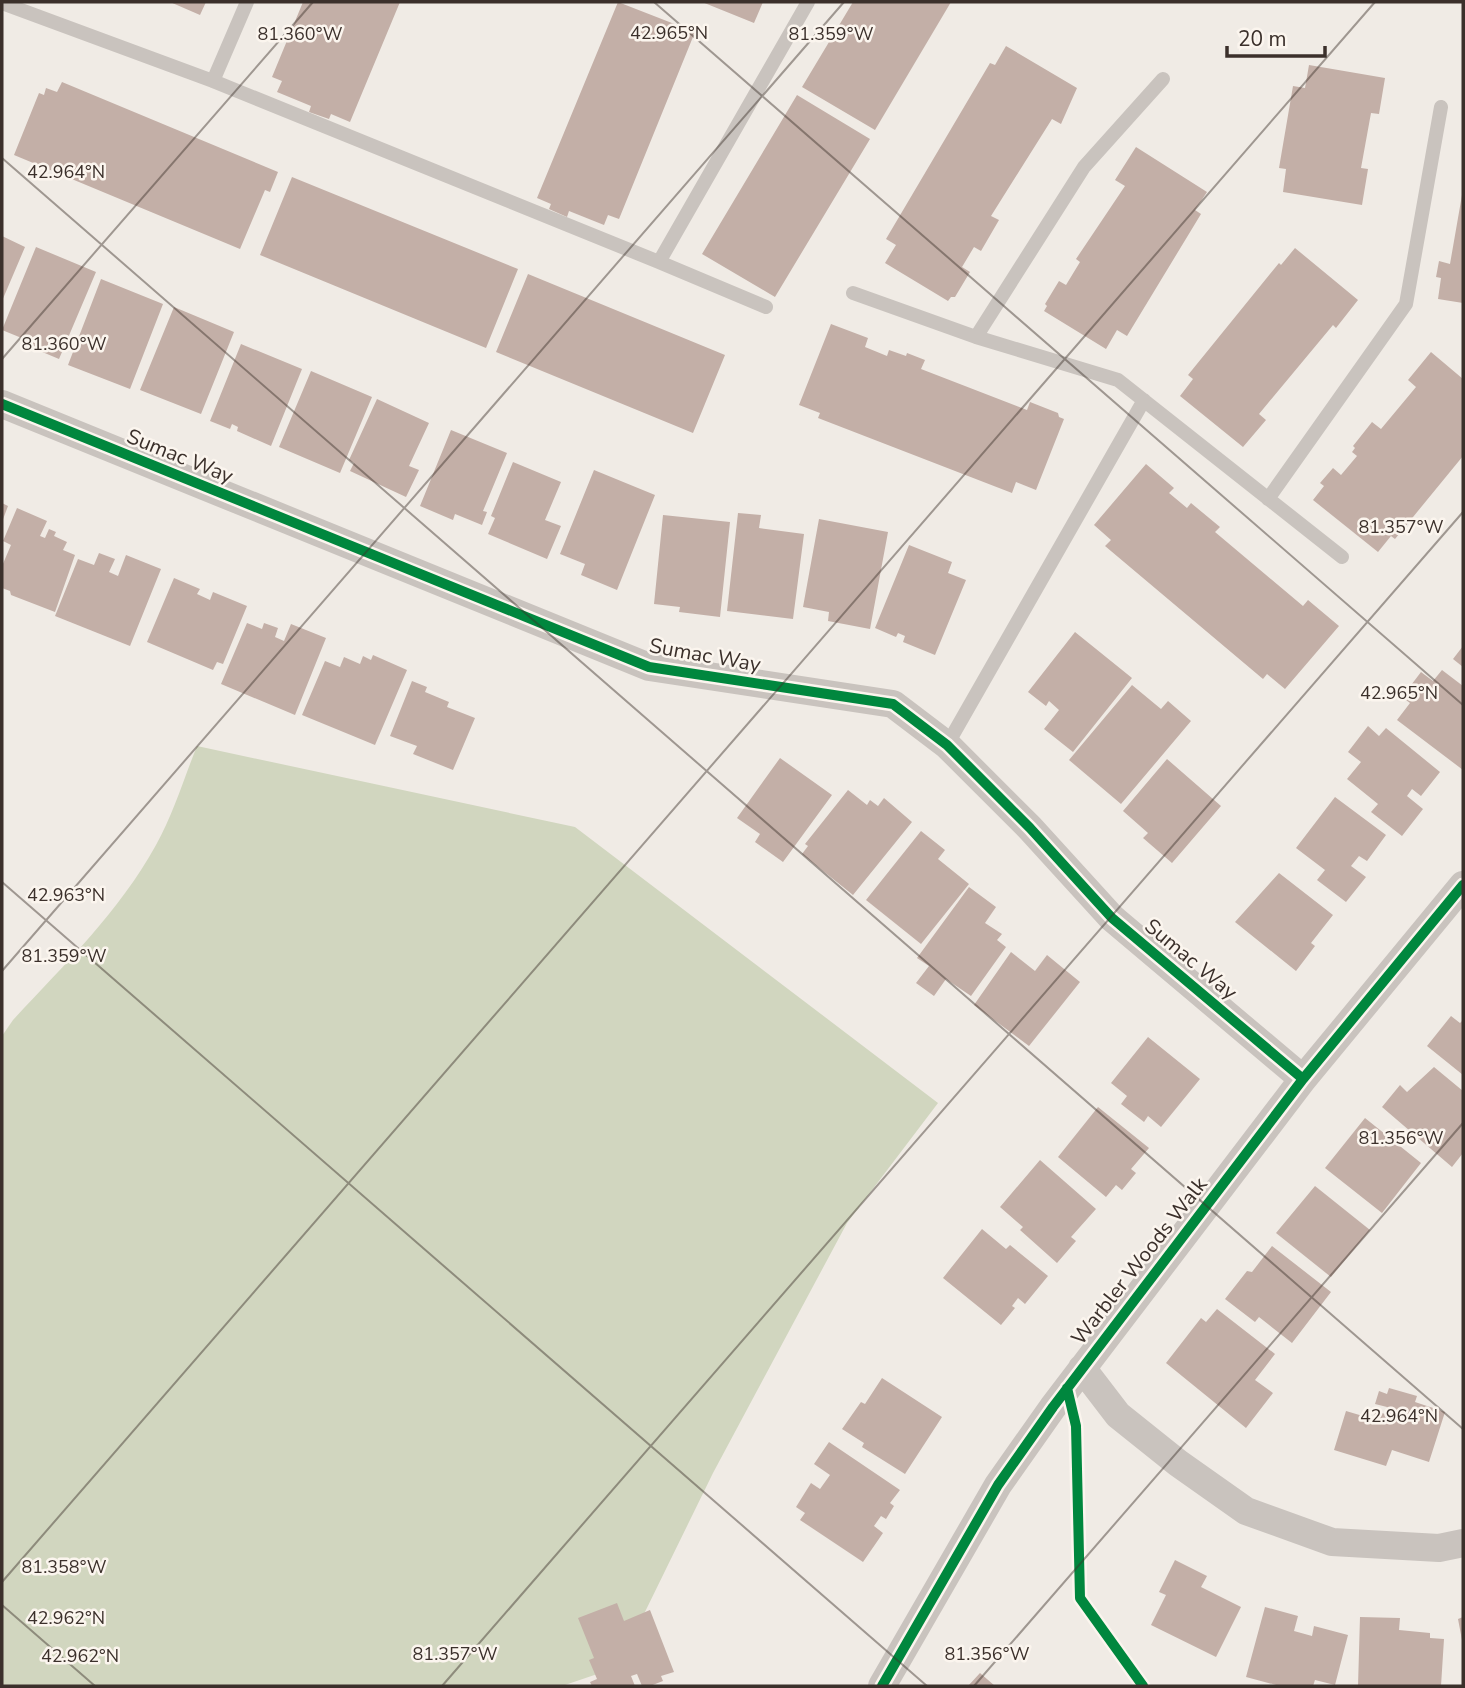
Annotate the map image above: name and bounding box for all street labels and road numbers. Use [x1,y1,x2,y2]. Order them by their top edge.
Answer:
street label: Sumac Way [123,422,238,490]
street label: Sumac Way [647,631,763,679]
street label: Sumac Way [1139,912,1243,1006]
street label: Warbler Woods Walk [1065,1171,1214,1351]

